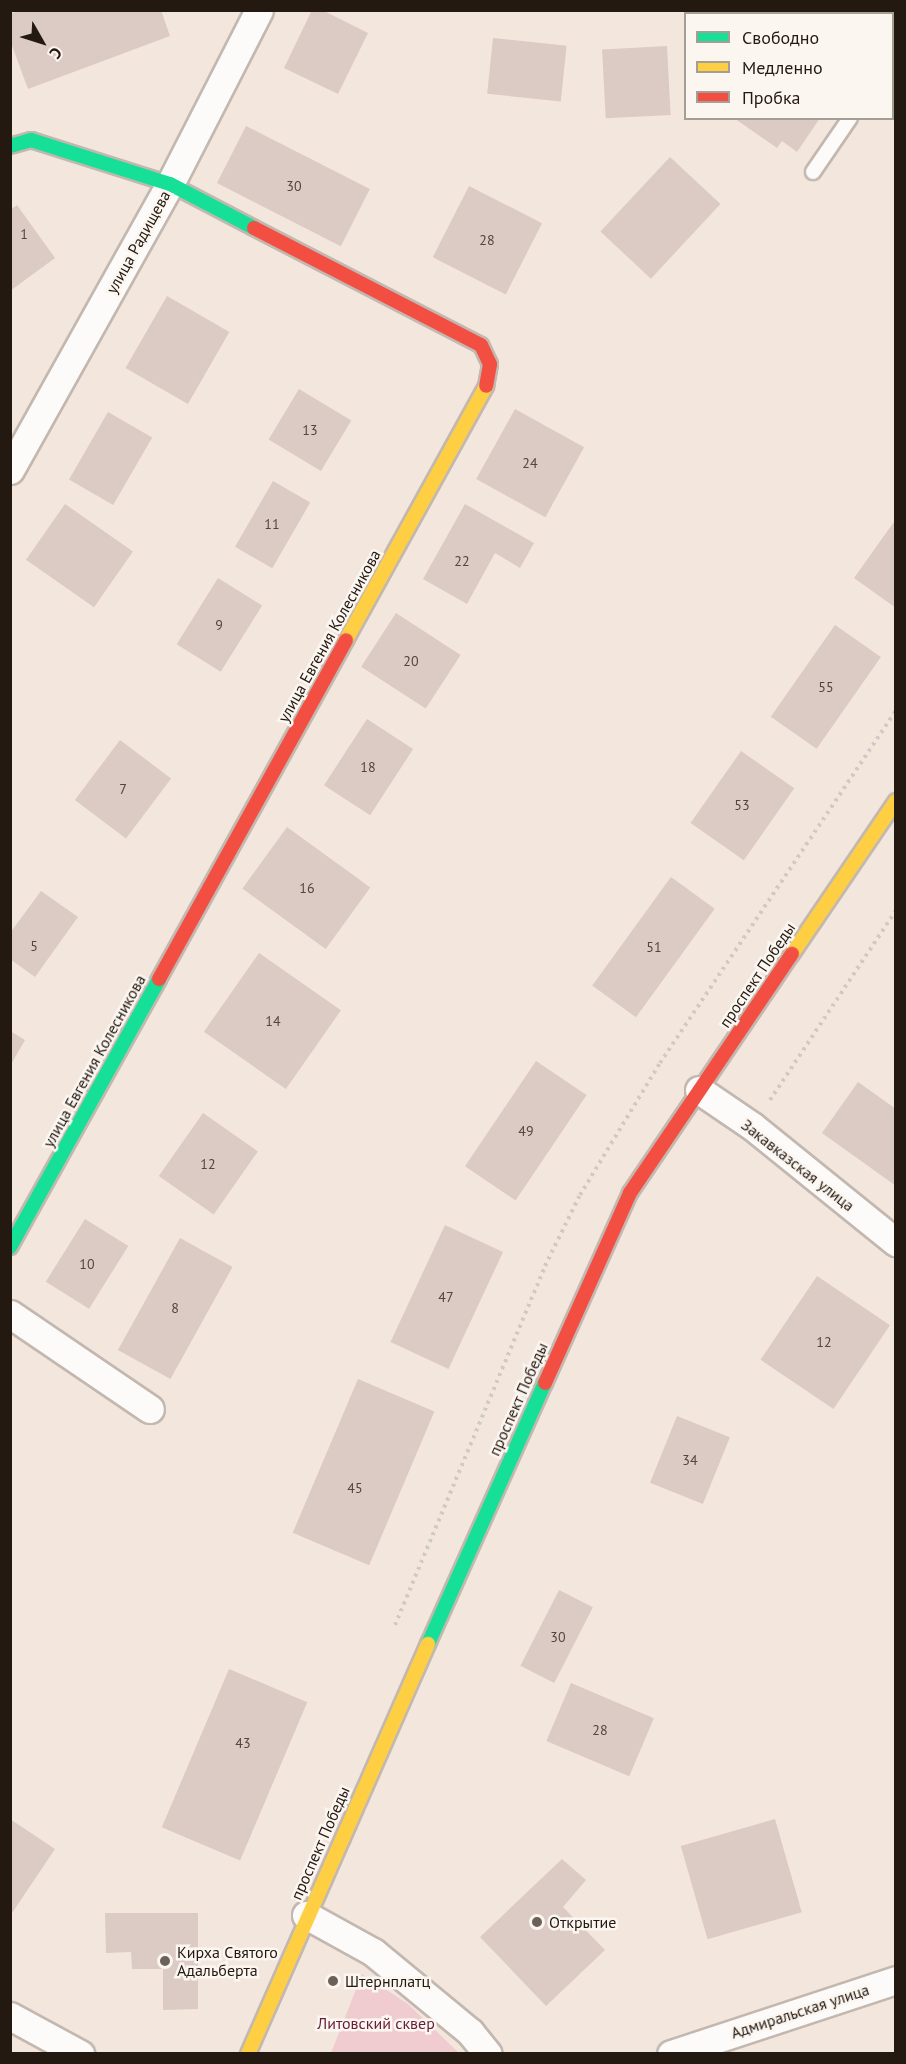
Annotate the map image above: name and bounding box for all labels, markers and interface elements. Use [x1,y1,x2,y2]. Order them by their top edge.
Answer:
north arrow [12,12,72,72]
legend [684,12,894,120]
text: Свободно [742,26,819,49]
text: С [45,44,67,63]
text: Медленно [742,56,823,79]
text: Пробка [742,86,800,109]
house number: 30 [286,178,302,194]
street label: улица Радищева [102,187,174,297]
house number: 1 [20,226,28,242]
house number: 28 [479,232,495,248]
house number: 13 [302,422,318,438]
house number: 24 [522,455,538,471]
house number: 11 [264,516,280,532]
street label: улица Евгения Колесникова [273,546,385,726]
house number: 22 [454,553,470,569]
house number: 9 [215,617,223,633]
house number: 20 [403,653,419,669]
house number: 55 [818,679,834,695]
house number: 18 [360,759,376,775]
house number: 7 [119,781,127,797]
house number: 53 [734,797,750,813]
house number: 16 [299,880,315,896]
street label: проспект Победы [715,919,799,1031]
house number: 5 [30,938,38,954]
house number: 51 [646,939,662,955]
street label: улица Евгения Колесникова [38,971,150,1151]
house number: 14 [265,1013,281,1029]
street label: Закавказская улица [738,1115,858,1215]
house number: 49 [518,1123,534,1139]
house number: 12 [200,1156,216,1172]
house number: 10 [79,1256,95,1272]
house number: 47 [438,1289,454,1305]
house number: 8 [171,1300,179,1316]
house number: 12 [816,1334,832,1350]
street label: проспект Победы [484,1339,552,1459]
house number: 34 [682,1452,698,1468]
house number: 45 [347,1480,363,1496]
house number: 30 [550,1629,566,1645]
house number: 28 [592,1722,608,1738]
house number: 43 [235,1735,251,1751]
street label: проспект Победы [286,1783,354,1903]
place label: Открытие [549,1912,616,1932]
marker: Открытие [530,1915,544,1929]
place label: Кирха Святого Адальберта [177,1942,278,1980]
marker: Кирха Святого Адальберта [158,1954,172,1968]
place label: Штернплатц [345,1971,430,1991]
marker: Штернплатц [326,1974,340,1988]
street label: Адмиральская улица [728,1980,872,2042]
park label: Литовский сквер [317,2013,435,2033]

